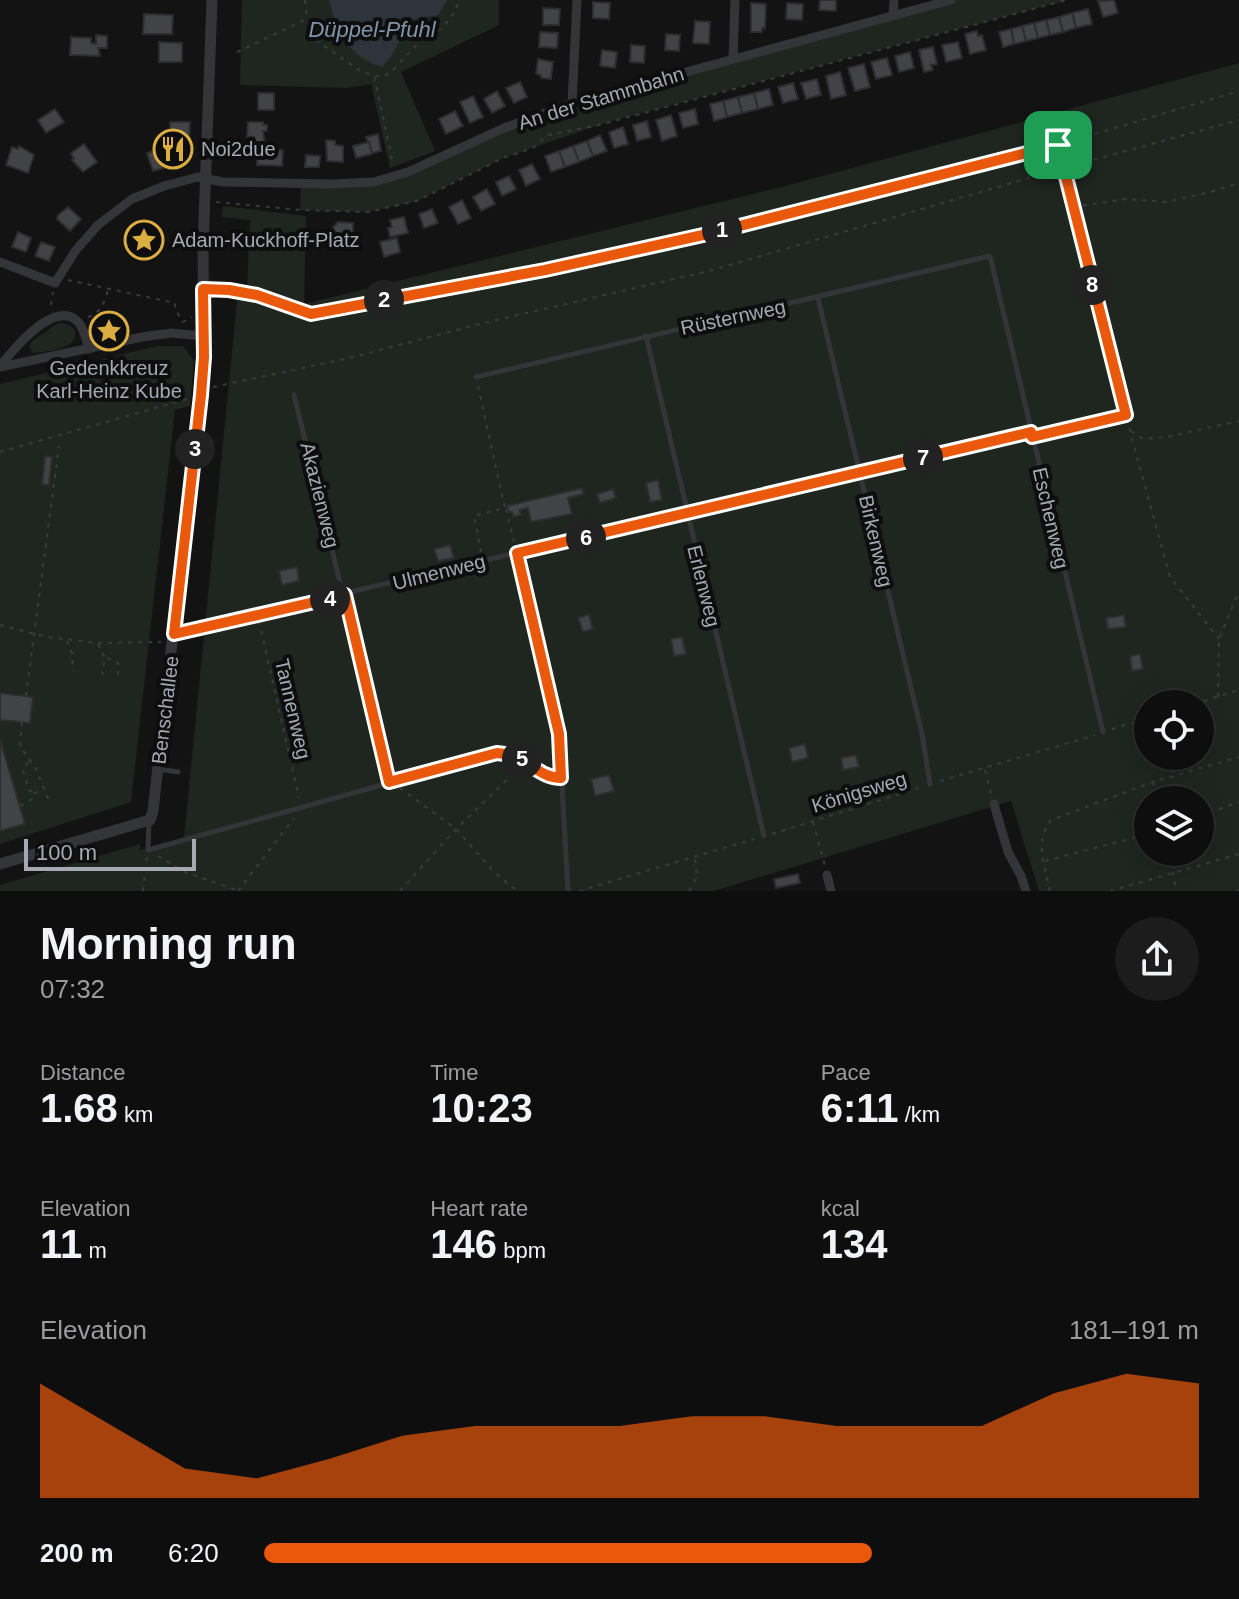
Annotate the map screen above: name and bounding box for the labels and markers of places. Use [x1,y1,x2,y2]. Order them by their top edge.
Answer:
pin [1024,111,1092,179]
restaurant icon: Noi2due [152,128,194,170]
place label: Noi2due [201,138,276,160]
pin: 1 [702,210,742,250]
place icon: Adam-Kuckhoff-Platz [123,219,165,261]
place label: Adam-Kuckhoff-Platz [172,229,360,251]
pin: 8 [1072,265,1112,305]
pin: 2 [364,280,404,320]
place icon: Gedenkkreuz Karl-Heinz Kube [88,310,130,352]
place label: Gedenkkreuz Karl-Heinz Kube [36,357,182,402]
pin: 3 [175,429,215,469]
pin: 7 [903,438,943,478]
pin: 6 [566,518,606,558]
pin: 4 [310,579,350,619]
pin: 5 [502,739,542,779]

